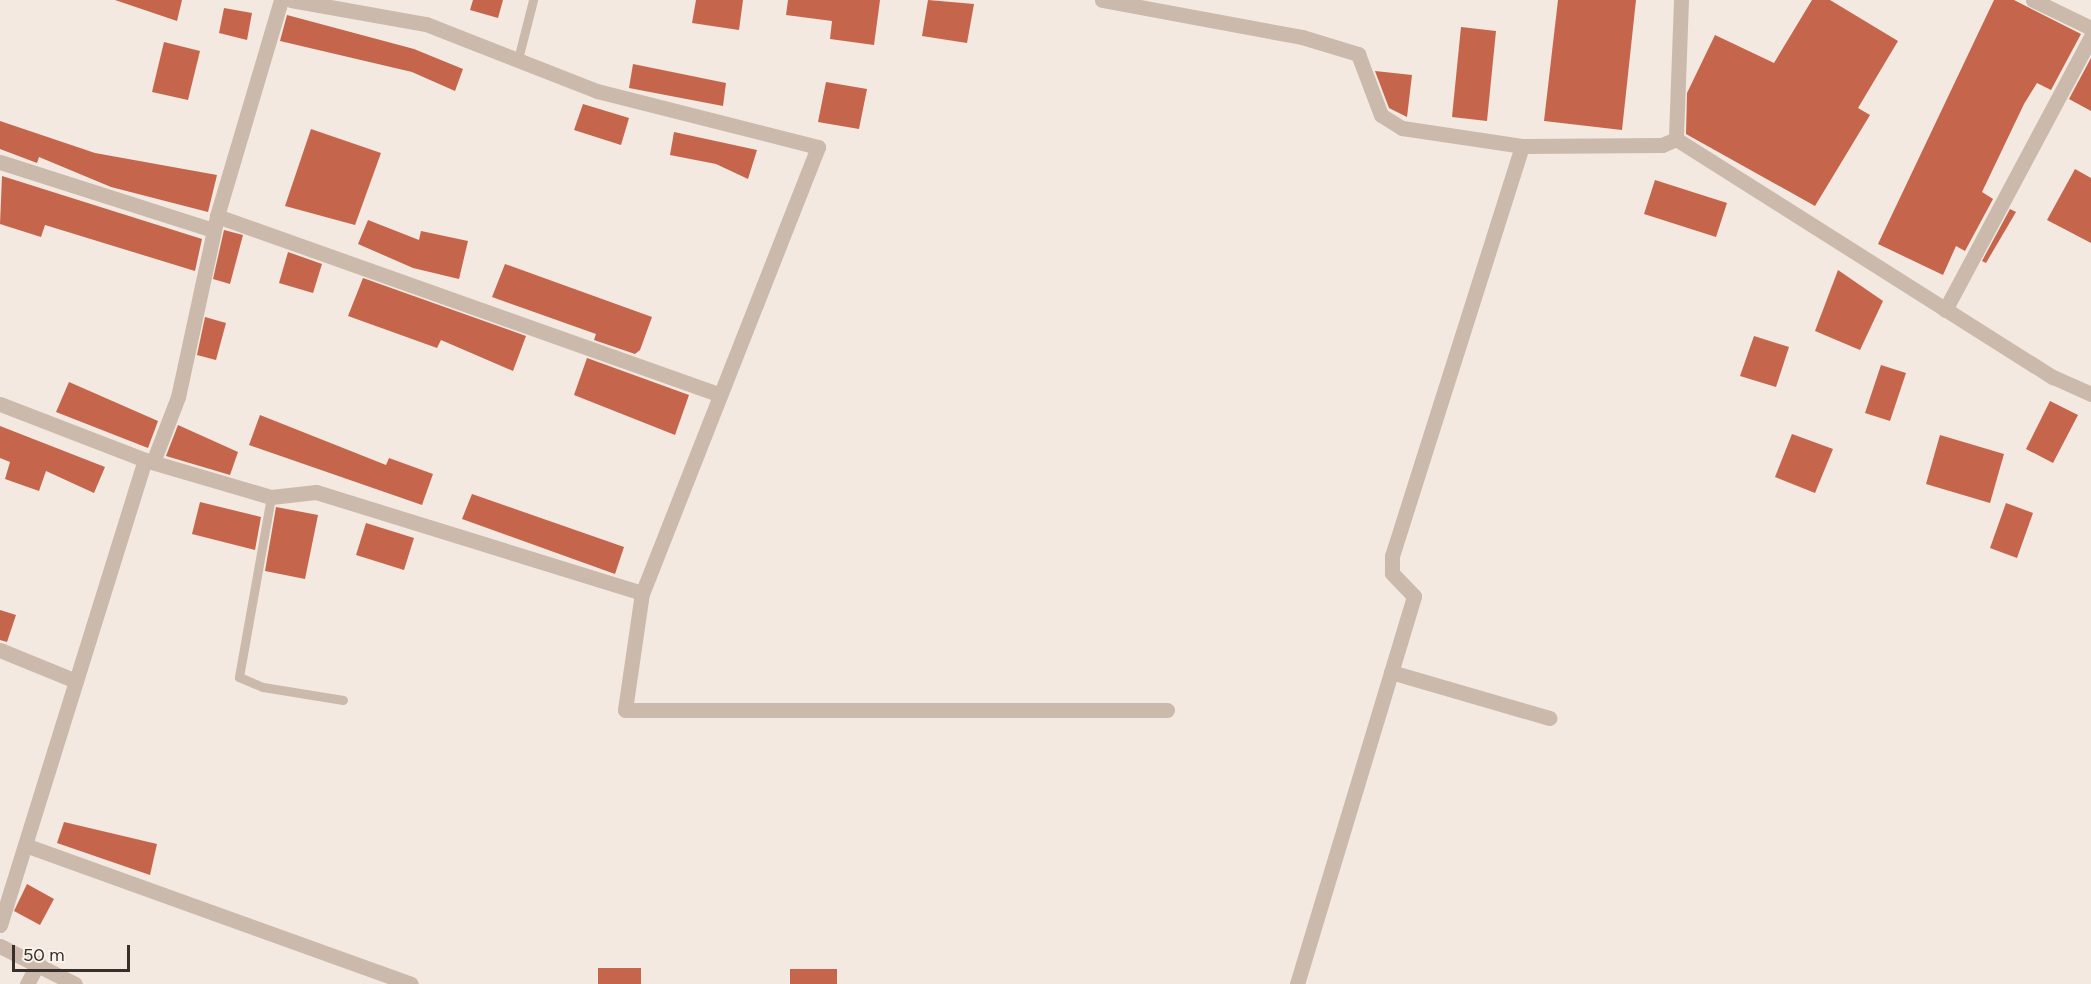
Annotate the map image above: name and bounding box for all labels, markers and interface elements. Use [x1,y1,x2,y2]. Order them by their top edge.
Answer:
scale bar [15,933,134,971]
text: 50 m [23,944,65,966]

